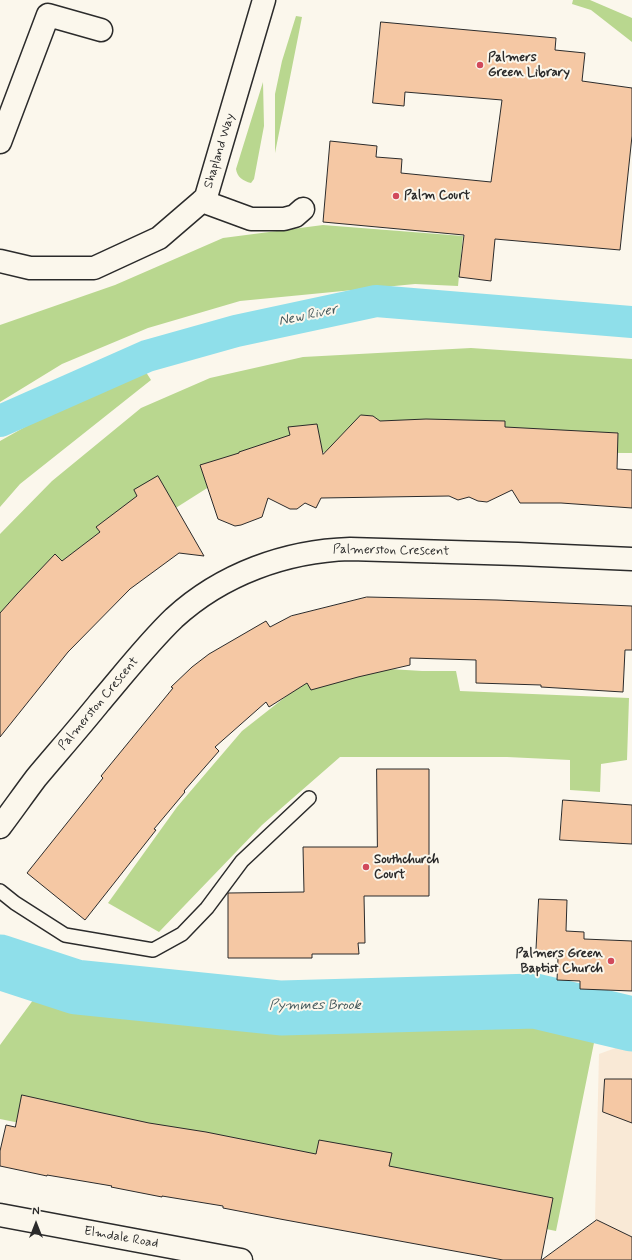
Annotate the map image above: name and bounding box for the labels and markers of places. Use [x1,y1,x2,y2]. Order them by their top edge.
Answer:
place label: Palmers Green Library [488,50,570,81]
marker: Palmers Green Library [475,60,485,70]
place label: Palm Court [404,188,470,204]
marker: Palm Court [391,191,401,201]
place label: Southchurch Court [374,852,439,883]
marker: Southchurch Court [361,862,371,872]
place label: Palmers Green Baptist Church [515,946,603,977]
marker: Palmers Green Baptist Church [606,956,616,966]

